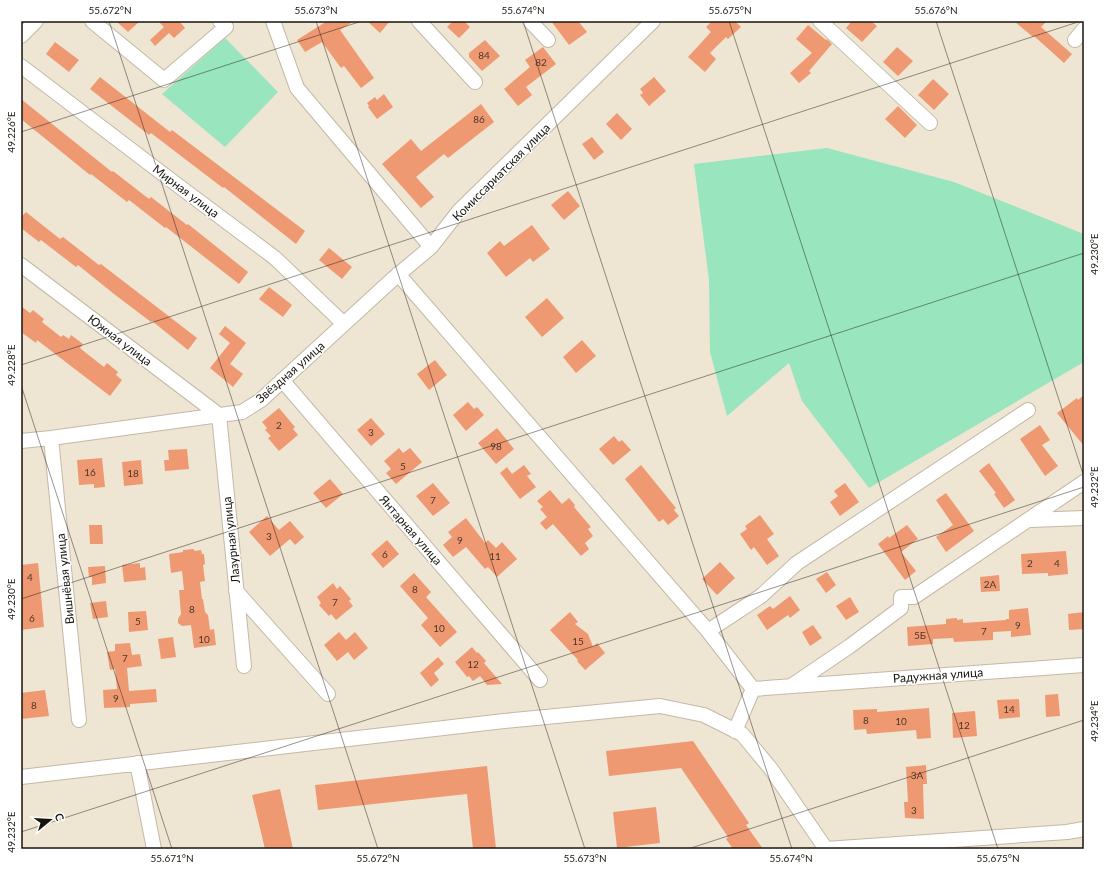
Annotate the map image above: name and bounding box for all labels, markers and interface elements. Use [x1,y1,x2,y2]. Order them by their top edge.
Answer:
text: 55.672°N [88,4,132,16]
text: 55.673°N [294,4,338,16]
text: 55.674°N [501,4,545,16]
text: 55.675°N [708,4,752,16]
text: 55.676°N [914,4,958,16]
house number: 84 [478,49,490,61]
house number: 82 [535,56,547,68]
text: 49.226°E [5,111,17,153]
house number: 86 [473,113,485,125]
street label: Комиссариатская улица [449,120,553,224]
street label: Мирная улица [150,161,222,221]
text: 49.230°E [1088,233,1100,275]
street label: Южная улица [85,311,155,369]
street label: Звёздная улица [253,338,328,406]
text: 49.228°E [5,344,17,386]
house number: 2 [276,419,282,431]
house number: 3 [368,426,374,438]
house number: 98 [490,440,502,452]
house number: 5 [400,460,406,472]
house number: 16 [84,466,96,478]
text: 49.232°E [1088,466,1100,508]
house number: 18 [127,467,139,479]
street label: Янтарная улица [376,491,445,568]
house number: 7 [430,494,436,506]
street label: Лазурная улица [219,496,243,585]
house number: 3 [266,530,272,542]
street label: Вишнёвая улица [53,533,77,625]
house number: 9 [457,534,463,546]
house number: 6 [382,548,388,560]
house number: 11 [489,550,501,562]
house number: 2 [1027,557,1033,569]
house number: 4 [1054,557,1060,569]
house number: 4 [27,571,33,583]
text: 49.230°E [5,578,17,620]
house number: 2А [984,578,997,590]
house number: 8 [412,583,418,595]
house number: 7 [332,596,338,608]
house number: 8 [189,603,195,615]
house number: 6 [29,612,35,624]
house number: 5 [135,615,141,627]
house number: 9 [1015,619,1021,631]
house number: 10 [433,622,445,634]
house number: 7 [981,625,987,637]
house number: 5Б [914,629,926,641]
house number: 10 [198,633,210,645]
house number: 15 [572,635,584,647]
house number: 7 [122,652,128,664]
house number: 12 [467,658,479,670]
street label: Радужная улица [892,664,984,686]
house number: 9 [113,692,119,704]
house number: 8 [31,699,37,711]
text: 49.234°E [1088,700,1100,742]
house number: 14 [1003,703,1015,715]
house number: 8 [863,714,869,726]
house number: 10 [895,715,907,727]
house number: 12 [958,719,970,731]
house number: 3А [911,769,924,781]
north arrow [30,800,70,840]
house number: 3 [911,804,917,816]
text: 49.232°E [5,811,17,853]
text: С [53,811,68,823]
text: 55.671°N [150,852,194,864]
text: 55.672°N [356,852,400,864]
text: 55.673°N [563,852,607,864]
text: 55.674°N [769,852,813,864]
text: 55.675°N [976,852,1020,864]

